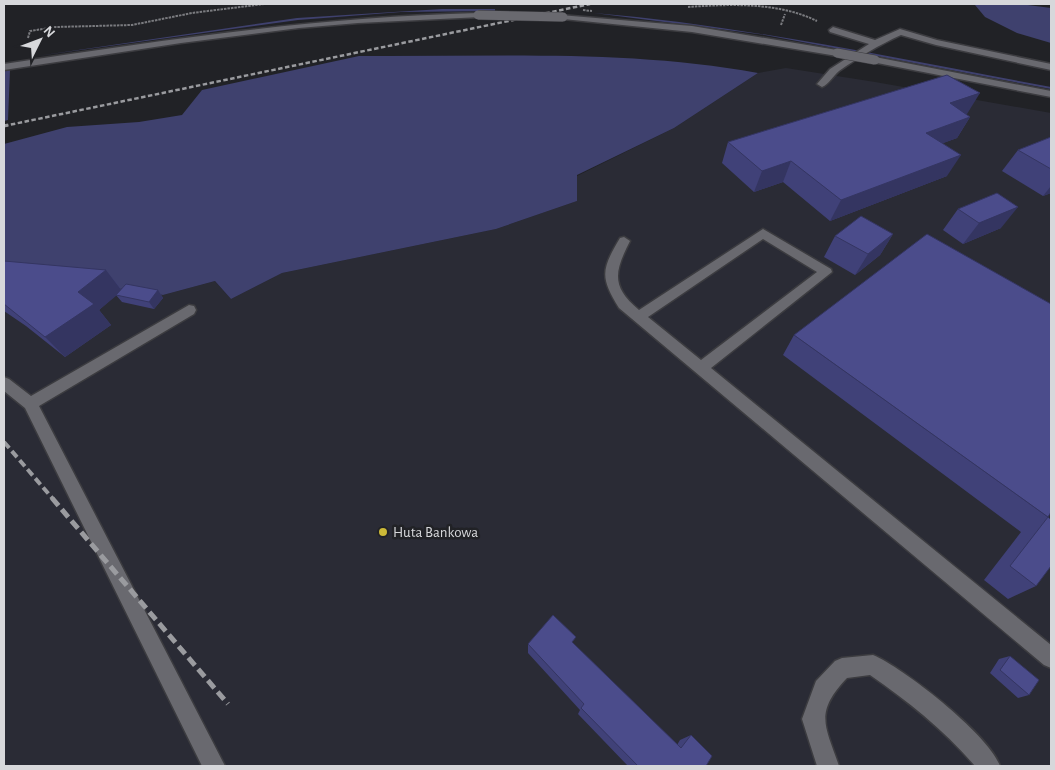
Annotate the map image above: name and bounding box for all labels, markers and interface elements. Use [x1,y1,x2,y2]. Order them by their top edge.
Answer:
north arrow [15,15,65,65]
text: N [40,24,57,40]
place label: Huta Bankowa [393,525,478,540]
marker: Huta Bankowa [377,526,389,538]

